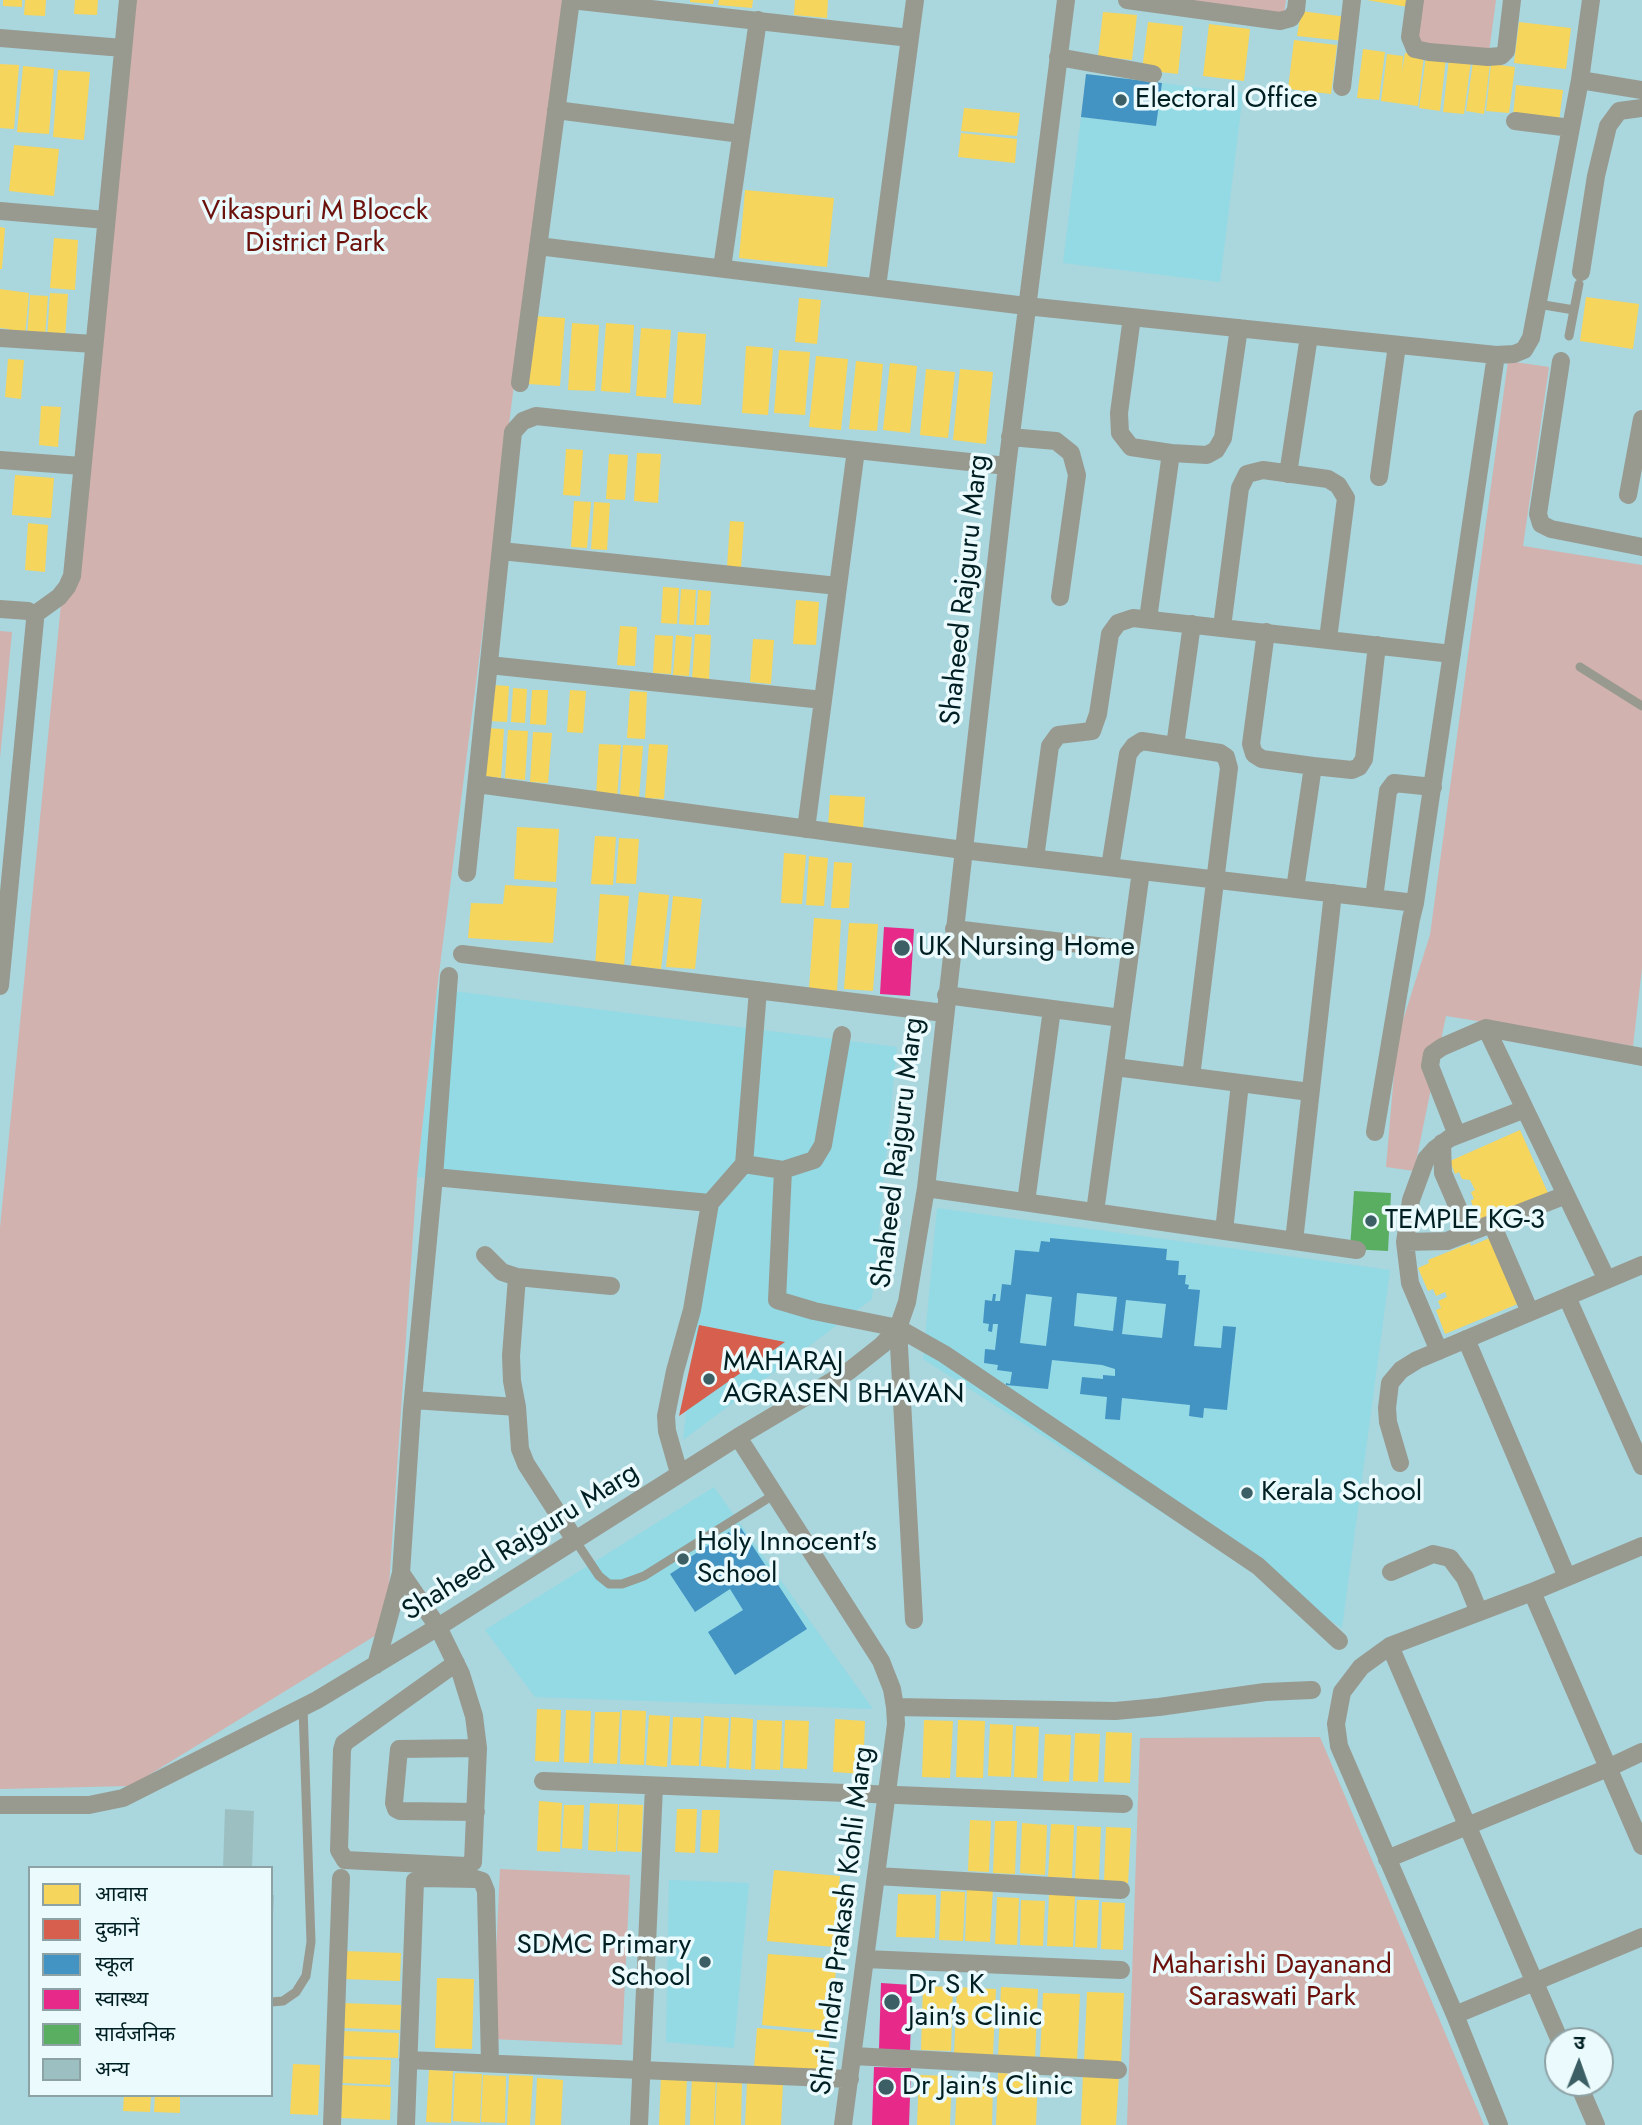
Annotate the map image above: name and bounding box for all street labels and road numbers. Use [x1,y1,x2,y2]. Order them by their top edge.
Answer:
street label: Shaheed Rajguru Marg [935,453,997,727]
street label: Shaheed Rajguru Marg [866,1016,932,1290]
street label: Shaheed Rajguru Marg [397,1457,645,1629]
street label: Shri Indra Prakash Kohli Marg [806,1745,882,2097]

